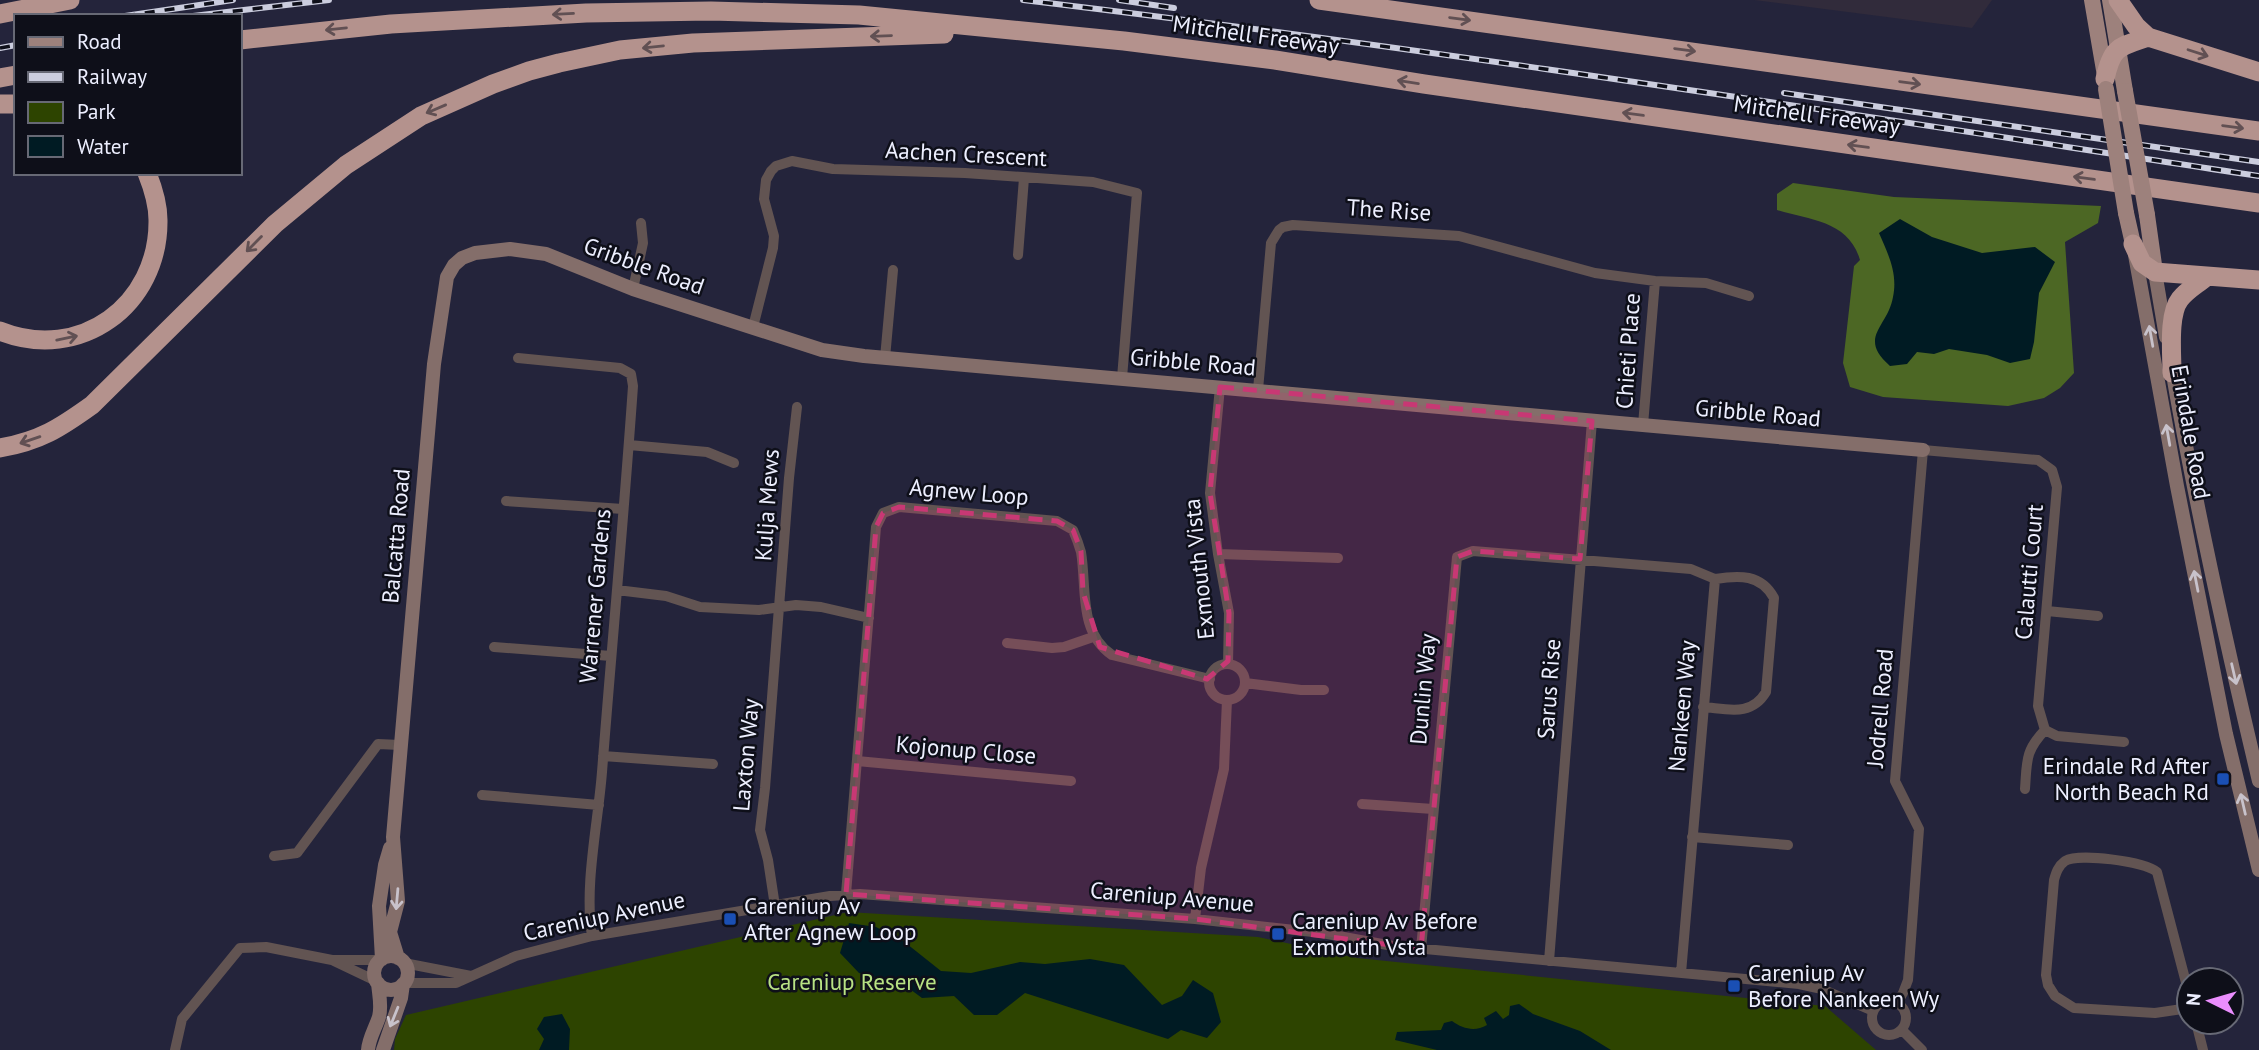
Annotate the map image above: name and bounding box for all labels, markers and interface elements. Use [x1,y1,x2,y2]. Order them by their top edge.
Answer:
one-way arrow [552,7,575,20]
street label: Mitchell Freeway [1171,8,1341,61]
one-way arrow [1448,13,1471,26]
legend [14,14,242,175]
one-way arrow [325,23,348,36]
text: Road [77,28,121,55]
one-way arrow [869,29,892,42]
one-way arrow [643,41,665,54]
one-way arrow [1673,44,1696,57]
one-way arrow [2187,48,2209,60]
text: Railway [77,63,147,90]
one-way arrow [1397,75,1420,88]
one-way arrow [1898,77,1921,90]
street label: Mitchell Freeway [1732,88,1902,141]
text: Park [77,98,116,125]
one-way arrow [426,103,447,116]
one-way arrow [1622,107,1645,120]
one-way arrow [2221,121,2243,134]
text: Water [77,133,129,160]
street label: Aachen Crescent [884,135,1048,172]
one-way arrow [1847,139,1870,152]
one-way arrow [2073,171,2095,184]
street label: The Rise [1346,192,1432,227]
street label: Gribble Road [580,230,708,301]
one-way arrow [246,236,263,253]
street label: Chieti Place [1609,292,1646,410]
one-way arrow [2144,326,2157,348]
one-way arrow [55,330,77,343]
street label: Gribble Road [1129,342,1257,381]
street label: Erindale Road [2165,362,2218,501]
street label: Gribble Road [1694,393,1822,432]
one-way arrow [2161,424,2174,447]
one-way arrow [20,435,42,448]
street label: Kulja Mews [748,448,785,562]
street label: Balcatta Road [375,467,416,605]
street label: Agnew Loop [908,472,1030,511]
street label: Exmouth Vista [1177,497,1220,641]
street label: Calautti Court [2008,503,2049,641]
street label: Warrener Gardens [572,508,617,684]
one-way arrow [2189,570,2202,593]
street label: Dunlin Way [1403,632,1442,746]
street label: Sarus Rise [1531,638,1566,740]
street label: Nankeen Way [1661,639,1702,773]
street label: Jodrell Road [1860,647,1899,770]
one-way arrow [2228,663,2241,685]
street label: Laxton Way [726,697,765,813]
street label: Kojonup Close [895,729,1037,770]
place label: Erindale Rd After North Beach Rd [2043,751,2209,806]
marker: Erindale Rd After North Beach Rd [2215,771,2231,787]
one-way arrow [2236,793,2249,815]
street label: Careniup Avenue [1089,875,1255,918]
street label: Careniup Avenue [520,884,687,947]
one-way arrow [390,887,403,910]
place label: Careniup Av After Agnew Loop [744,891,917,946]
place label: Careniup Av Before Exmouth Vsta [1292,906,1478,961]
marker: Careniup Av After Agnew Loop [722,911,738,927]
marker: Careniup Av Before Exmouth Vsta [1270,926,1286,942]
place label: Careniup Av Before Nankeen Wy [1748,958,1939,1013]
north arrow [2175,966,2245,1036]
park label: Careniup Reserve [767,967,937,996]
marker: Careniup Av Before Nankeen Wy [1726,978,1742,994]
text: N [2181,992,2206,1007]
one-way arrow [386,1006,399,1027]

